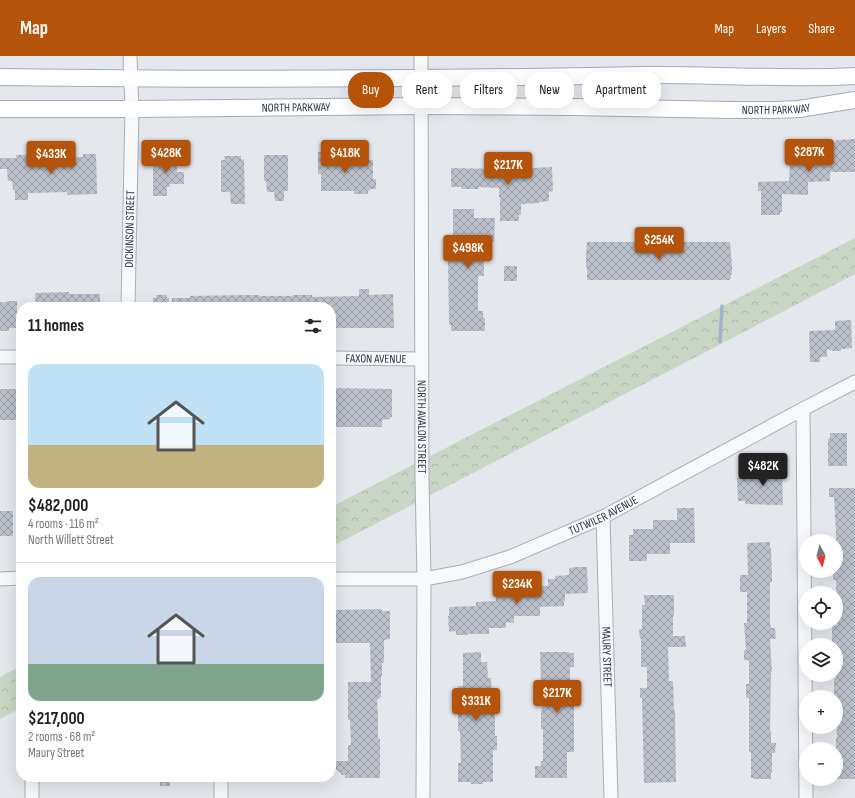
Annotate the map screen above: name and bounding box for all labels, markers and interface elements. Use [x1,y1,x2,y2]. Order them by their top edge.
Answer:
text: Map [20,17,48,40]
text: Map [714,20,734,37]
text: Layers [756,20,786,37]
text: Share [808,20,835,37]
chip: Buy [348,72,394,108]
chip: Rent [402,72,452,108]
chip: Filters [460,72,517,108]
chip: New [525,72,574,108]
chip: Apartment [582,72,661,108]
street label: NORTH PARKWAY [262,99,330,115]
street label: NORTH PARKWAY [742,100,811,118]
pin: $287K [781,139,837,173]
pin: $428K [138,140,194,174]
pin: $418K [317,140,373,174]
pin: $433K [23,141,79,175]
text: $287K [794,144,824,160]
text: $428K [151,145,181,161]
text: $418K [330,145,360,161]
text: $433K [36,146,66,162]
pin: $217K [480,152,536,186]
text: $217K [493,157,523,173]
street label: DICKINSON STREET [121,190,138,268]
pin: $254K [631,227,687,261]
text: $254K [644,232,674,248]
pin: $498K [440,235,496,269]
text: $498K [452,240,484,256]
icon: filters [302,315,324,337]
text: 11 homes [28,316,84,336]
street label: FAXON AVENUE [346,351,407,366]
street label: NORTH AVALON STREET [414,380,429,474]
icon: home [140,390,212,462]
pin: $482K [735,453,791,487]
text: $482K [747,458,779,474]
street label: TUTWILER AVENUE [566,492,640,538]
text: $482,000 [28,496,88,516]
text: 4 rooms · 116 m² [28,516,99,532]
text: North Willett Street [28,532,114,548]
north arrow [799,534,843,578]
map controls [799,534,843,786]
pin: $234K [489,571,545,605]
text: $234K [502,576,532,592]
button: locate [799,586,843,630]
icon: home [140,603,212,675]
street label: MAURY STREET [599,626,615,688]
button: layers [799,638,843,682]
pin: $217K [529,680,585,714]
text: $217K [542,685,572,701]
pin: $331K [448,688,504,722]
button: + [799,690,843,734]
text: $331K [461,693,491,709]
text: $217,000 [28,709,85,729]
text: 2 rooms · 68 m² [28,729,95,745]
button: − [799,742,843,786]
text: Maury Street [28,745,85,761]

